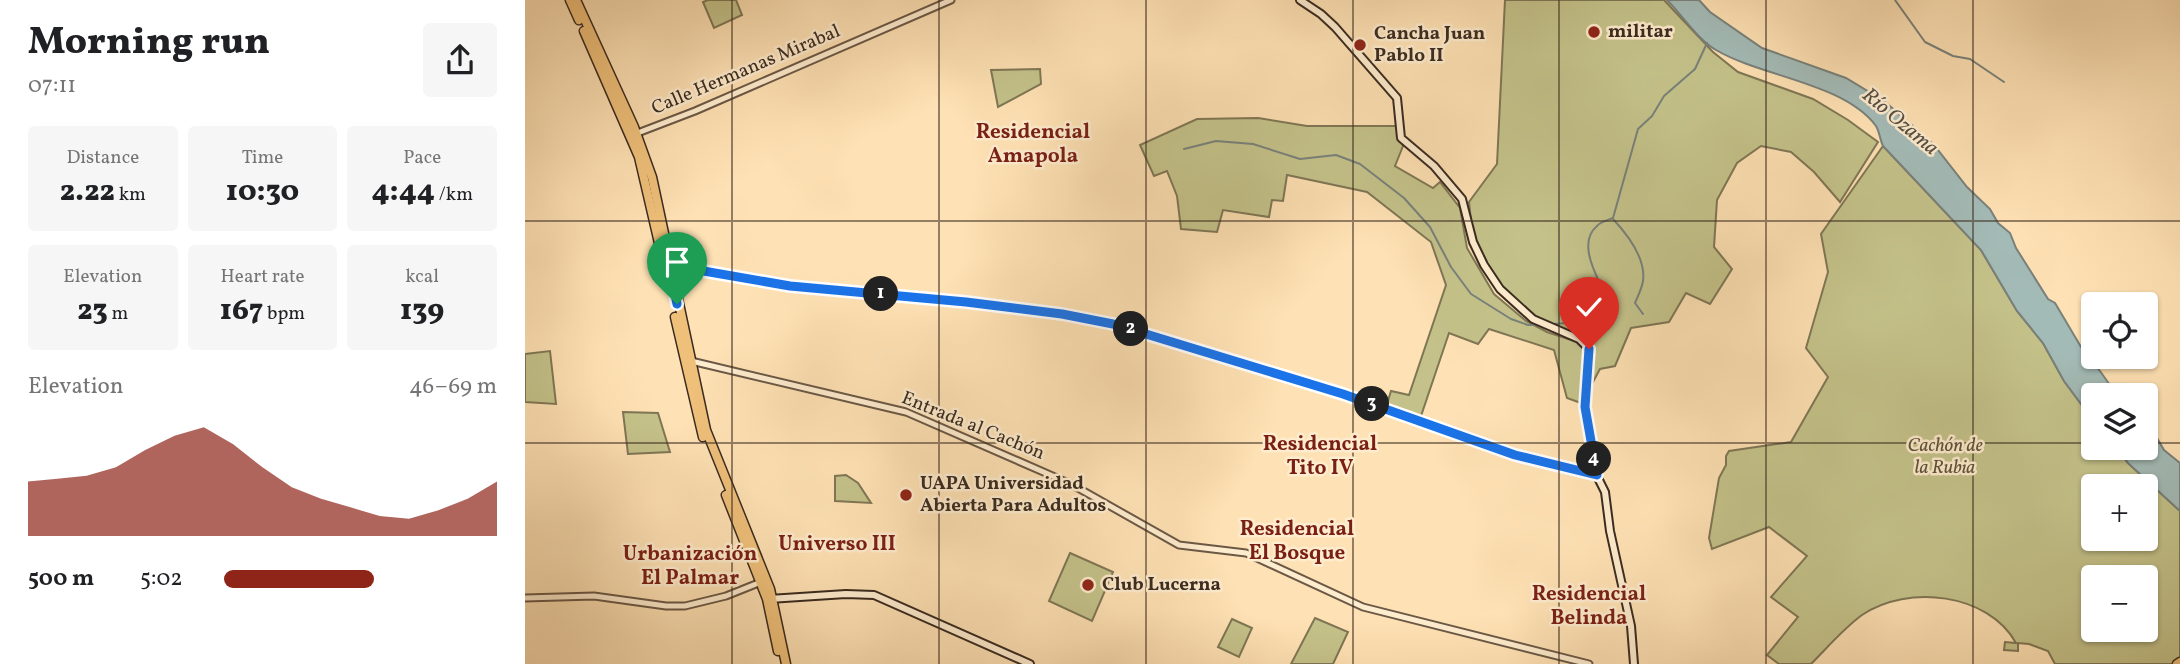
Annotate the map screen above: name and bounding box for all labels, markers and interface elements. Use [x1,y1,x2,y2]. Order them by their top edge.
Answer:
text: Morning run [28,17,270,70]
street label: Calle Hermanas Mirabal [648,18,845,122]
place label: militar [1608,19,1673,45]
place label: Cancha Juan Pablo II [1374,21,1485,69]
button: share [423,23,497,97]
marker: militar [1586,24,1602,40]
marker: Cancha Juan Pablo II [1352,37,1368,53]
text: 07:11 [28,70,76,102]
water label: Río Ozama [1856,81,1944,163]
district label: Residencial Amapola [976,118,1090,171]
text: Distance [66,145,139,171]
text: Time [242,145,283,171]
text: Pace [403,145,441,171]
text: 2.22 [60,171,115,213]
text: 10:30 [226,171,299,213]
text: 4:44 [371,171,435,213]
text: km [115,182,146,208]
text: /km [435,182,473,208]
pin [647,232,707,304]
icon: arrive [658,243,696,281]
text: Elevation [63,264,142,290]
text: Heart rate [221,264,304,290]
text: kcal [405,264,439,290]
pin: 1 [863,276,899,312]
pin [1559,277,1619,349]
text: 1 [877,280,884,306]
icon: check [1570,288,1608,326]
text: 23 [77,290,108,332]
text: 167 [220,290,263,332]
text: 139 [400,290,444,332]
map controls [2081,292,2158,642]
button: locate [2081,292,2158,369]
text: m [108,301,128,327]
text: bpm [263,301,305,327]
pin: 2 [1113,312,1149,346]
text: 2 [1126,315,1135,341]
text: Elevation [28,371,124,403]
text: 46–69 m [409,371,497,403]
button: layers [2081,383,2158,460]
street label: Entrada al Cachón [897,385,1049,467]
pin: 3 [1355,386,1389,422]
text: 3 [1367,390,1376,416]
district label: Residencial Tito IV [1263,430,1377,483]
park label: Cachón de la Rubia [1907,433,1983,481]
pin: 4 [1577,442,1611,476]
text: 4 [1588,445,1599,471]
place label: UAPA Universidad Abierta Para Adultos [920,471,1107,519]
button: + [2081,474,2158,551]
marker: UAPA Universidad Abierta Para Adultos [898,487,914,503]
district label: Residencial El Bosque [1240,515,1354,568]
district label: Universo III [778,530,896,559]
district label: Urbanización El Palmar [623,540,757,593]
text: 500 m [28,563,94,595]
text: 5:02 [140,563,183,595]
button: − [2081,565,2158,642]
place label: Club Lucerna [1102,572,1221,598]
marker: Club Lucerna [1080,577,1096,593]
district label: Residencial Belinda [1532,580,1646,633]

